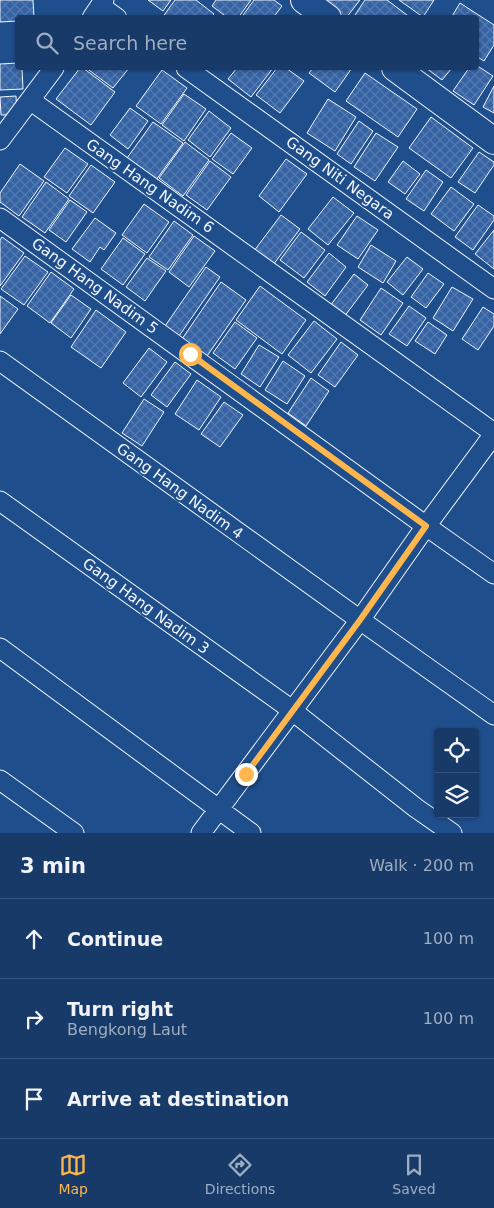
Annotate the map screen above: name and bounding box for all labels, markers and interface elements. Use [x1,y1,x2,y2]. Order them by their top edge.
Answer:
search box [15,15,479,70]
icon: search [33,29,61,57]
text: Search here [73,32,187,54]
street label: Gang Niti Negara [282,133,398,223]
street label: Gang Hang Nadim 6 [83,135,217,237]
street label: Gang Hang Nadim 5 [28,234,162,338]
route start [179,343,202,366]
street label: Gang Hang Nadim 4 [113,439,247,543]
street label: Gang Hang Nadim 3 [79,554,213,658]
map controls [434,728,479,818]
button: locate [434,728,479,773]
route end [235,763,258,786]
button: layers [434,773,479,818]
text: 3 min [20,854,86,878]
text: Walk · 200 m [369,856,474,875]
icon: ahead [20,925,48,953]
text: Continue [67,928,163,950]
text: 100 m [423,929,474,948]
text: Turn right [67,998,173,1020]
icon: right [20,1005,48,1033]
text: 100 m [423,1009,474,1028]
text: Bengkong Laut [67,1020,187,1039]
icon: arrive [20,1085,48,1113]
text: Arrive at destination [67,1088,289,1110]
tab: Map [58,1151,88,1197]
tab: Directions [205,1151,275,1197]
tab: Saved [392,1151,436,1197]

